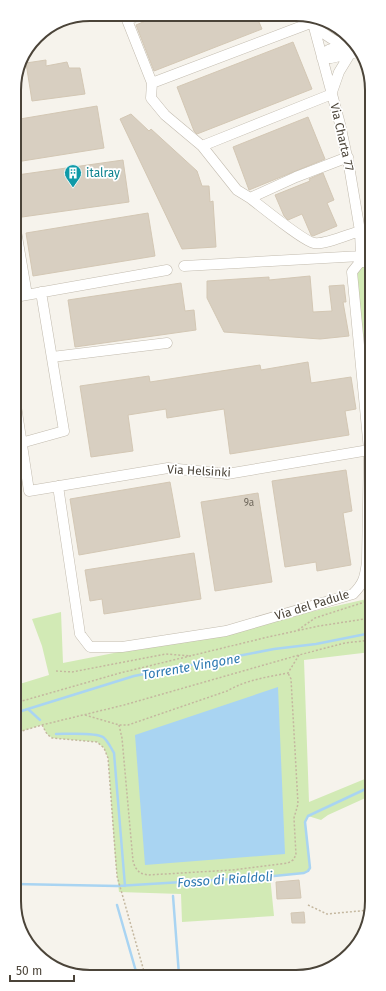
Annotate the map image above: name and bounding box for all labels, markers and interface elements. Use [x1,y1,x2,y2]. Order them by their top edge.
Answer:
street label: Via Charta 77 [327,102,357,172]
building icon: italray [63,163,83,188]
place label: italray [86,166,120,180]
street label: Via Helsinki [167,462,231,480]
house number: 9a [244,497,254,509]
street label: Via del Padule [273,587,351,623]
water label: Torrente Vingone [141,650,242,682]
water label: Fosso di Rialdoli [177,869,274,890]
scale bar [10,957,74,983]
text: 50 m [16,964,42,978]

